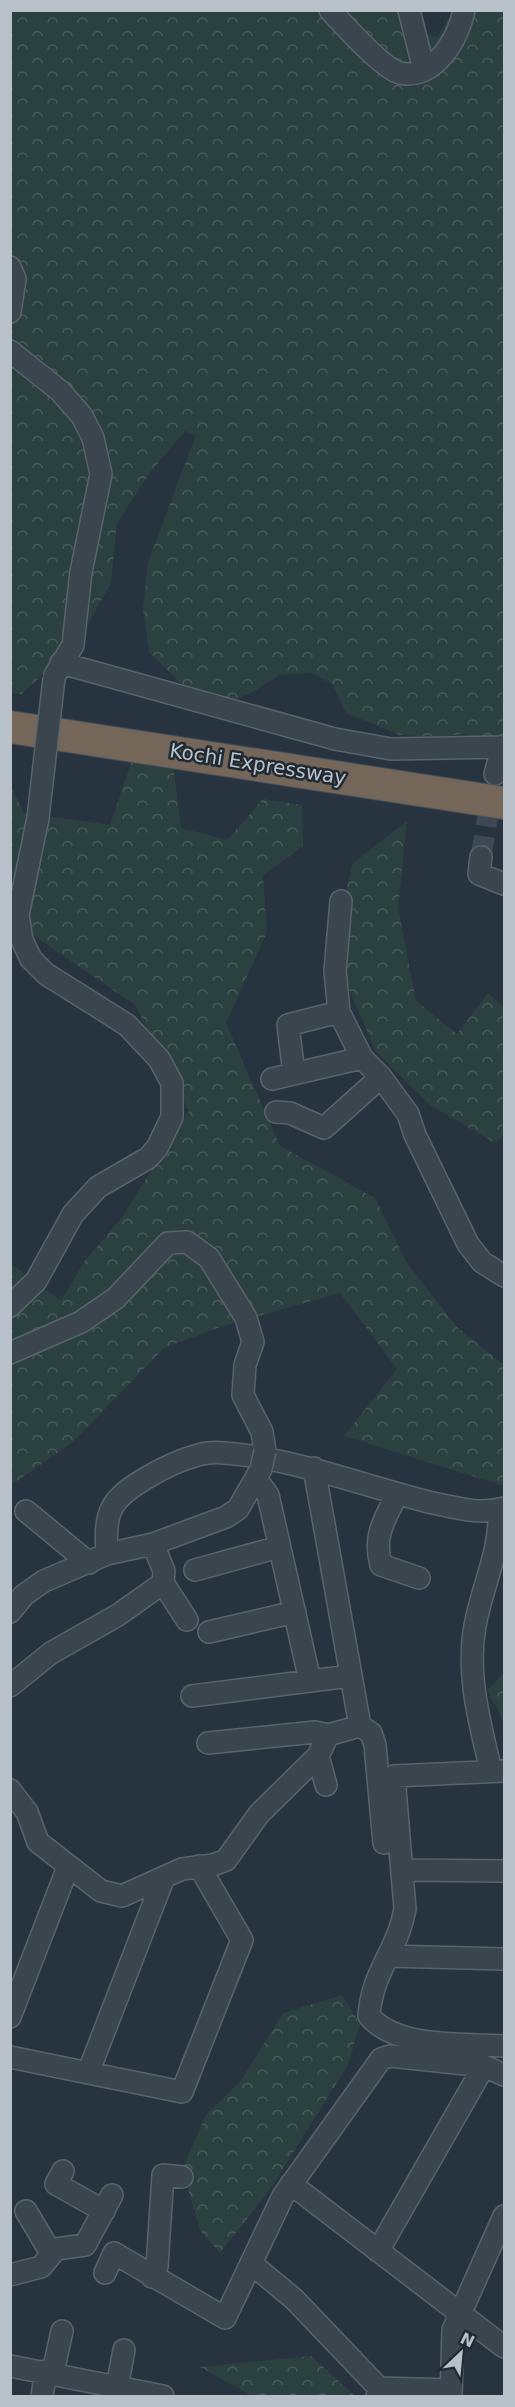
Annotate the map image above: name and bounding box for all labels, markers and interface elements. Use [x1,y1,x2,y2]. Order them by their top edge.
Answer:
street label: Kochi Expressway [168,738,348,790]
north arrow [431,2323,491,2383]
text: N [457,2328,478,2351]

